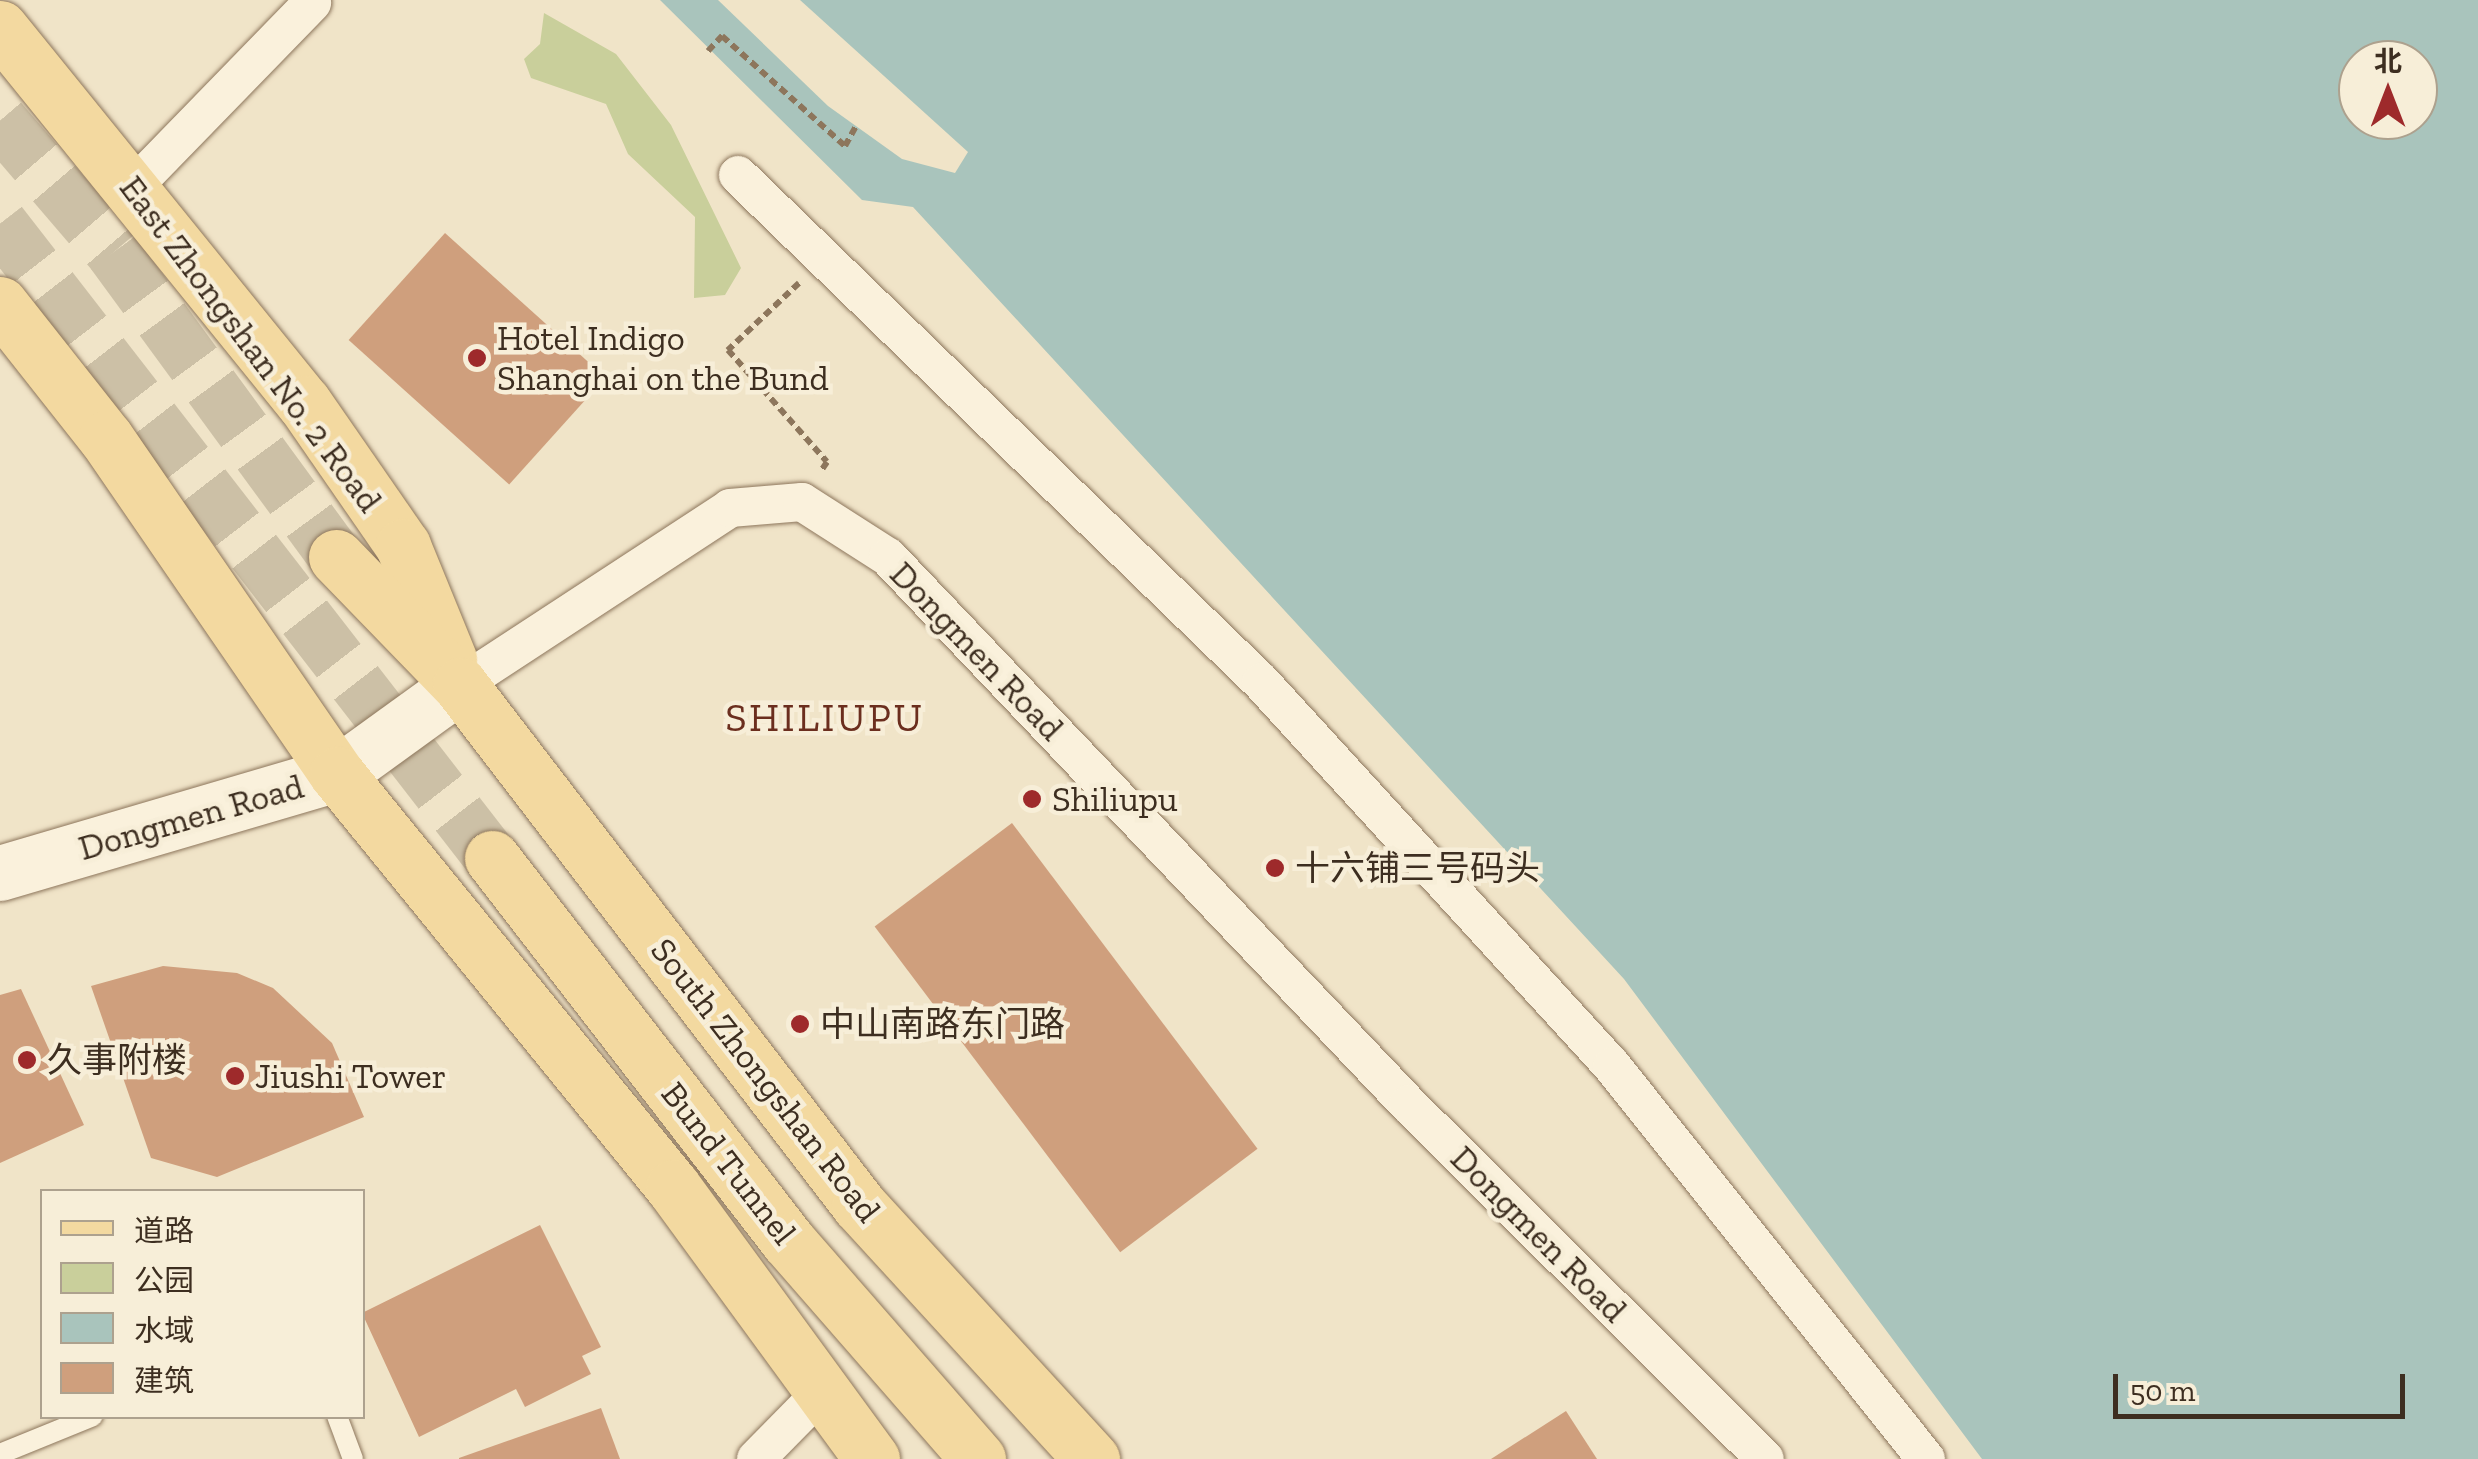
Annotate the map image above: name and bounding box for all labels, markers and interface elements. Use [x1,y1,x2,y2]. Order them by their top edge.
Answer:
north arrow [2338,40,2438,140]
text: 北 [2374,45,2402,78]
street label: East Zhongshan No. 2 Road [111,168,391,520]
place label: Hotel Indigo Shanghai on the Bund [497,317,829,399]
marker: Hotel Indigo Shanghai on the Bund [466,347,488,369]
street label: Dongmen Road [881,553,1073,749]
district label: SHILIUPU [725,693,925,741]
street label: Dongmen Road [74,765,308,869]
place label: Shiliupu [1052,778,1178,820]
marker: Shiliupu [1021,788,1043,810]
place label: 十六铺三号码头 [1295,847,1540,889]
marker: 十六铺三号码头 [1264,857,1286,879]
street label: South Zhongshan Road [642,930,890,1230]
place label: 中山南路东门路 [820,1003,1065,1045]
marker: 中山南路东门路 [789,1013,811,1035]
place label: 久事附楼 [47,1039,187,1081]
marker: 久事附楼 [16,1049,38,1071]
place label: Jiushi Tower [255,1055,447,1097]
marker: Jiushi Tower [224,1065,246,1087]
street label: Bund Tunnel [652,1073,806,1253]
street label: Dongmen Road [1442,1137,1636,1331]
legend [40,1189,365,1419]
text: 道路 [134,1213,194,1249]
text: 公园 [134,1263,194,1299]
text: 水域 [134,1313,194,1349]
scale bar [2118,1354,2410,1416]
text: 建筑 [134,1363,194,1399]
text: 50 m [2130,1373,2195,1409]

